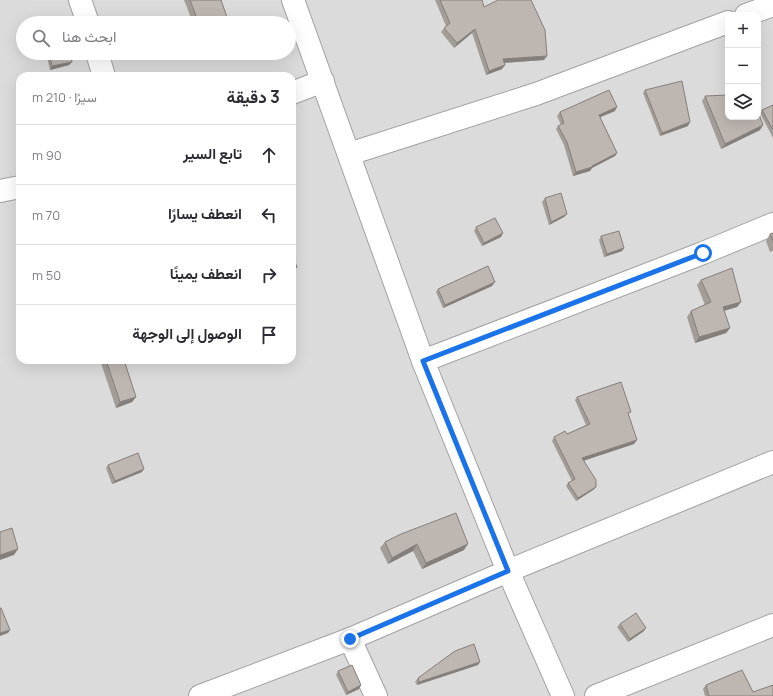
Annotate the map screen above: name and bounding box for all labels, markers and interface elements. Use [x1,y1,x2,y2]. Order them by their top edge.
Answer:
map controls [725,12,761,120]
button: + [725,12,761,48]
search box [16,16,296,60]
text: ابحث هنا [62,26,116,47]
icon: search [30,27,52,49]
button: − [725,48,761,84]
button: layers [725,84,761,120]
text: 3 دقيقة [227,85,280,108]
text: سيرًا · 210 m [32,88,97,106]
text: تابع السير [183,143,242,164]
icon: ahead [258,144,280,166]
text: 90 m [32,146,62,164]
text: انعطف يسارًا [168,203,242,224]
icon: left [258,204,280,226]
text: 70 m [32,206,60,224]
route start [694,244,712,262]
text: انعطف يمينًا [170,263,242,284]
icon: right [258,264,280,286]
text: 50 m [32,266,61,284]
text: الوصول إلى الوجهة [132,323,242,344]
icon: arrive [258,324,280,346]
route end [341,630,359,648]

